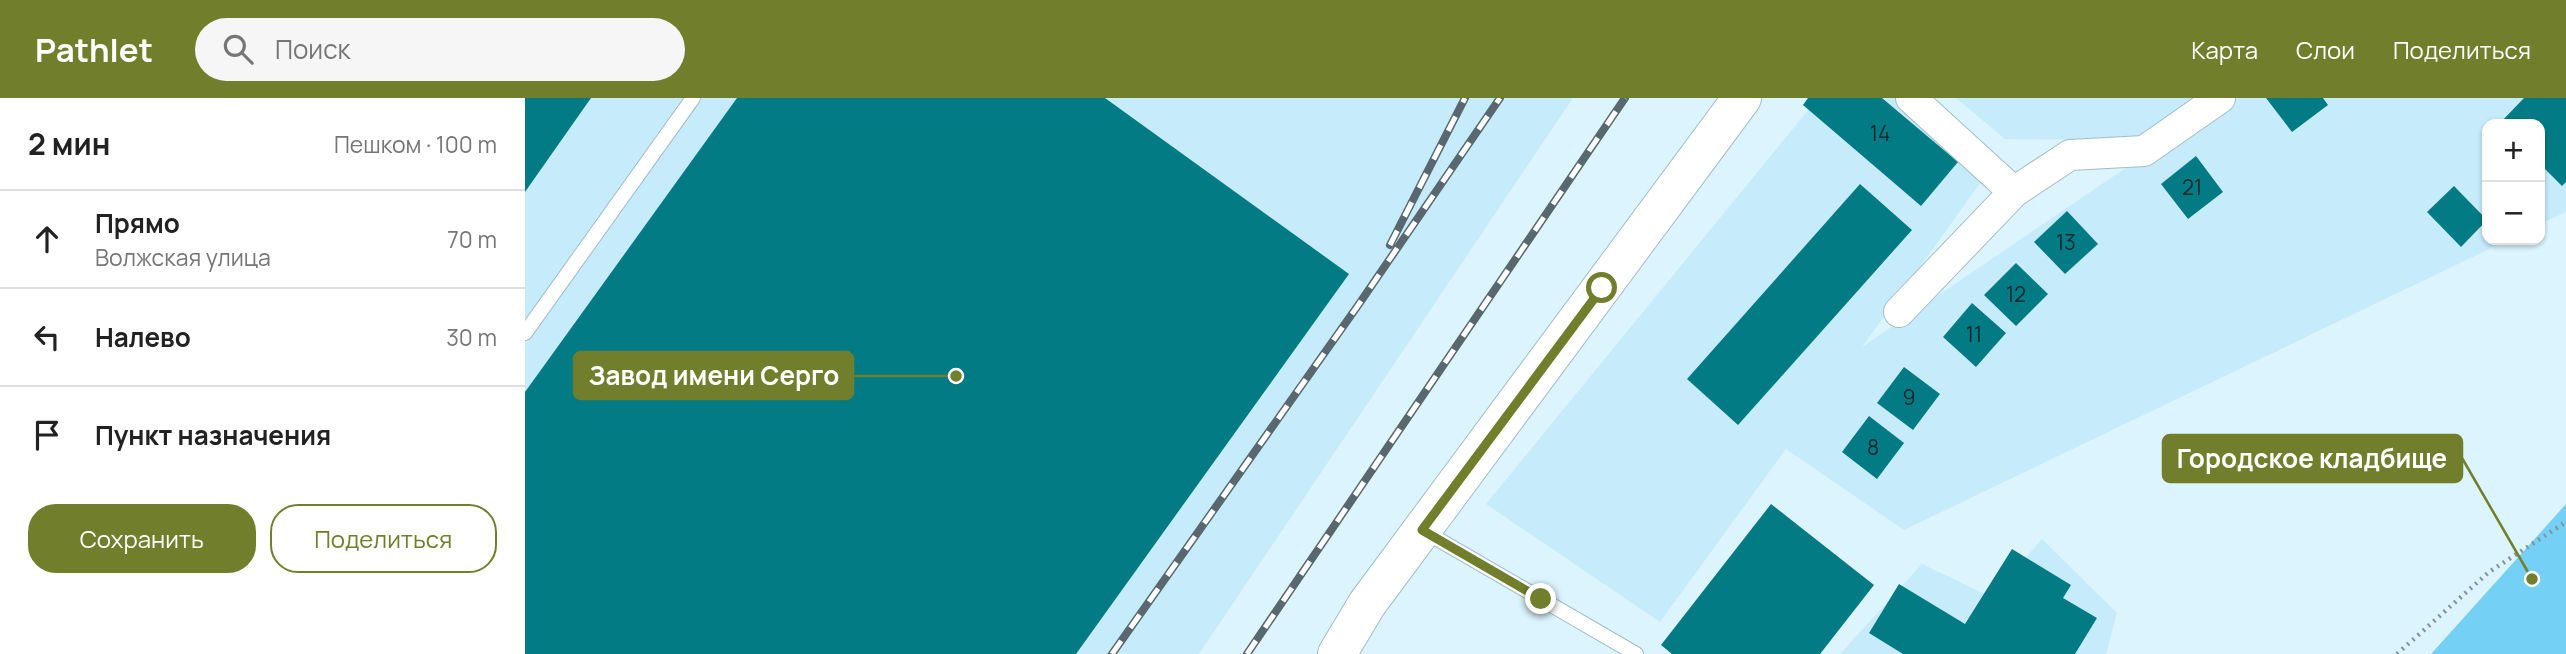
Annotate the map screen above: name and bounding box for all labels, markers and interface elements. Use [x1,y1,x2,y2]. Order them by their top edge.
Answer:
search box [195,18,685,81]
text: Pathlet [35,27,153,72]
icon: search [219,30,257,68]
text: Поиск [275,31,350,67]
text: Карта [2191,33,2258,66]
text: Слои [2296,33,2355,66]
text: Поделиться [2393,33,2531,66]
house number: 14 [1870,119,1890,147]
map controls [2482,119,2545,245]
button: + [2482,119,2545,182]
text: 2 мин [28,123,111,164]
text: Пешком · 100 m [334,128,497,160]
house number: 21 [2182,173,2202,201]
button: − [2482,182,2545,245]
text: Прямо [95,205,180,241]
icon: ahead [28,220,66,258]
text: 70 m [447,223,497,255]
house number: 13 [2056,228,2076,256]
text: Волжская улица [95,241,271,273]
route start [1586,272,1617,303]
house number: 12 [2006,280,2026,308]
icon: left [28,318,66,356]
text: Налево [95,319,191,355]
house number: 11 [1966,320,1982,348]
text: 30 m [446,321,497,353]
callout: Завод имени Серго [574,352,853,399]
text: Завод имени Серго [589,357,839,393]
house number: 9 [1902,383,1916,411]
icon: arrive [28,416,66,454]
text: Пункт назначения [95,417,331,453]
house number: 8 [1867,433,1879,461]
callout: Городское кладбище [2163,435,2462,482]
text: Городское кладбище [2177,440,2447,476]
button: Сохранить [28,504,256,573]
button: Поделиться [270,504,497,573]
route end [1525,583,1556,614]

